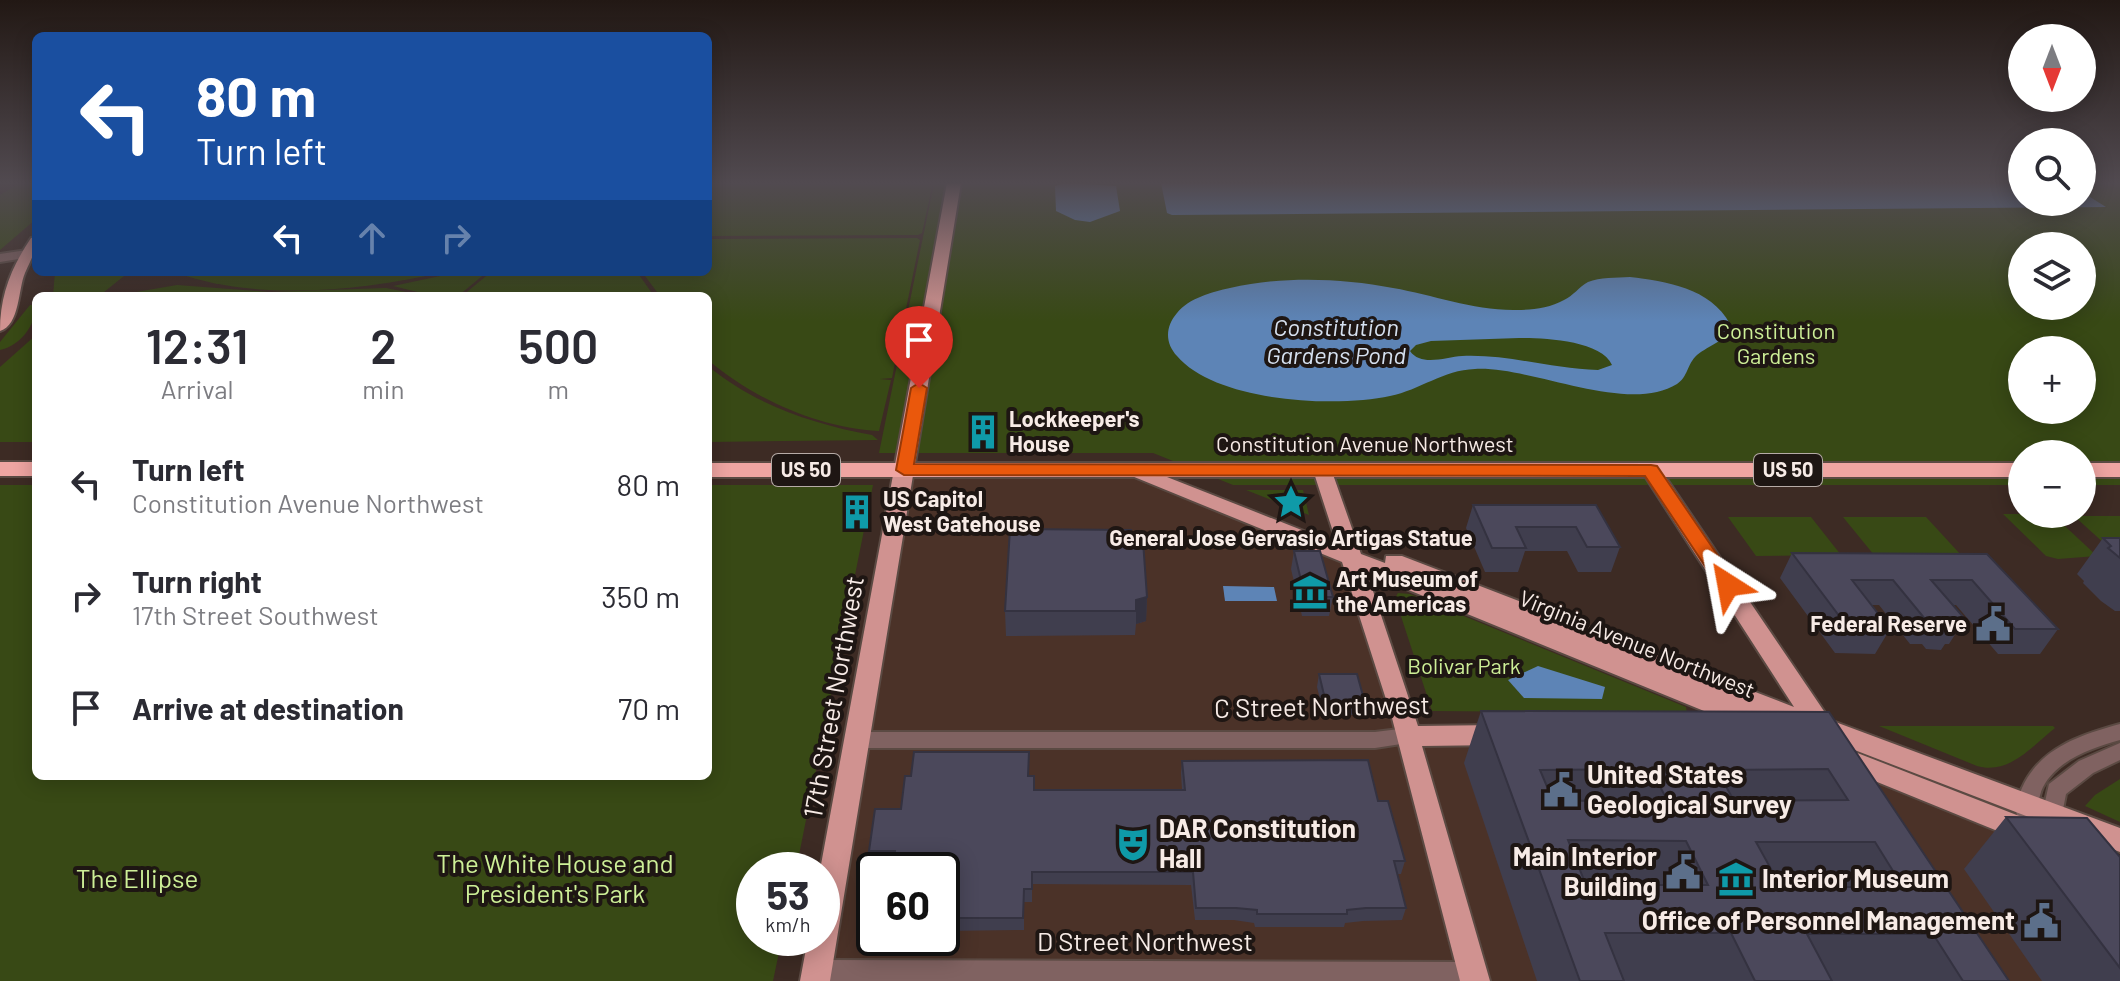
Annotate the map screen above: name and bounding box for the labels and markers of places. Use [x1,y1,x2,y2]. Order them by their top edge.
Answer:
pin [885,306,953,388]
place label: Lockkeeper's House [1009,405,1140,456]
building icon: Lockkeeper's House [964,413,1002,451]
place icon: General Jose Gervasio Artigas Statue [1272,483,1310,521]
place label: US Capitol West Gatehouse [883,485,1041,536]
building icon: US Capitol West Gatehouse [838,493,876,531]
place label: General Jose Gervasio Artigas Statue [1109,524,1473,550]
place label: Art Museum of the Americas [1336,565,1478,616]
museum icon: Art Museum of the Americas [1291,573,1329,611]
public building icon: Federal Reserve [1974,605,2012,643]
place label: Federal Reserve [1810,610,1967,636]
place label: United States Geological Survey [1587,758,1792,819]
public building icon: United States Geological Survey [1542,771,1580,809]
place label: DAR Constitution Hall [1159,812,1356,873]
theatre icon: DAR Constitution Hall [1114,825,1152,863]
place label: Main Interior Building [1513,840,1657,901]
public building icon: Main Interior Building [1664,853,1702,891]
museum icon: Interior Museum [1717,860,1755,898]
place label: Interior Museum [1762,862,1949,893]
public building icon: Office of Personnel Management [2022,902,2060,940]
place label: Office of Personnel Management [1642,904,2015,935]

